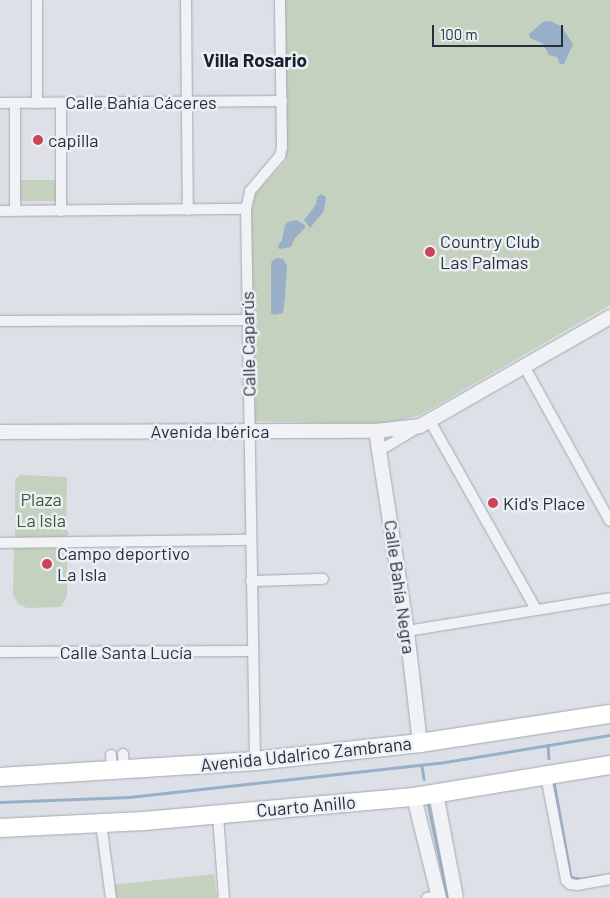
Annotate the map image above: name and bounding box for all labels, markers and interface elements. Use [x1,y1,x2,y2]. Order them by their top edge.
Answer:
scale bar [435,15,566,47]
text: 100 m [440,25,478,43]
district label: Villa Rosario [203,49,307,71]
street label: Calle Bahía Cáceres [65,91,217,113]
place label: capilla [48,129,99,151]
marker: capilla [32,134,44,146]
place label: Country Club Las Palmas [440,231,540,274]
marker: Country Club Las Palmas [424,246,436,258]
street label: Calle Caparús [236,291,260,397]
street label: Avenida Ibérica [151,420,269,442]
park label: Plaza La Isla [16,489,66,532]
place label: Kid's Place [503,492,585,514]
marker: Kid's Place [487,497,499,509]
street label: Calle Bahía Negra [380,519,420,655]
place label: Campo deportivo La Isla [57,543,190,586]
marker: Campo deportivo La Isla [41,558,53,570]
street label: Calle Santa Lucía [60,641,192,663]
street label: Avenida Udalrico Zambrana [199,732,413,776]
street label: Cuarto Anillo [255,791,357,821]

